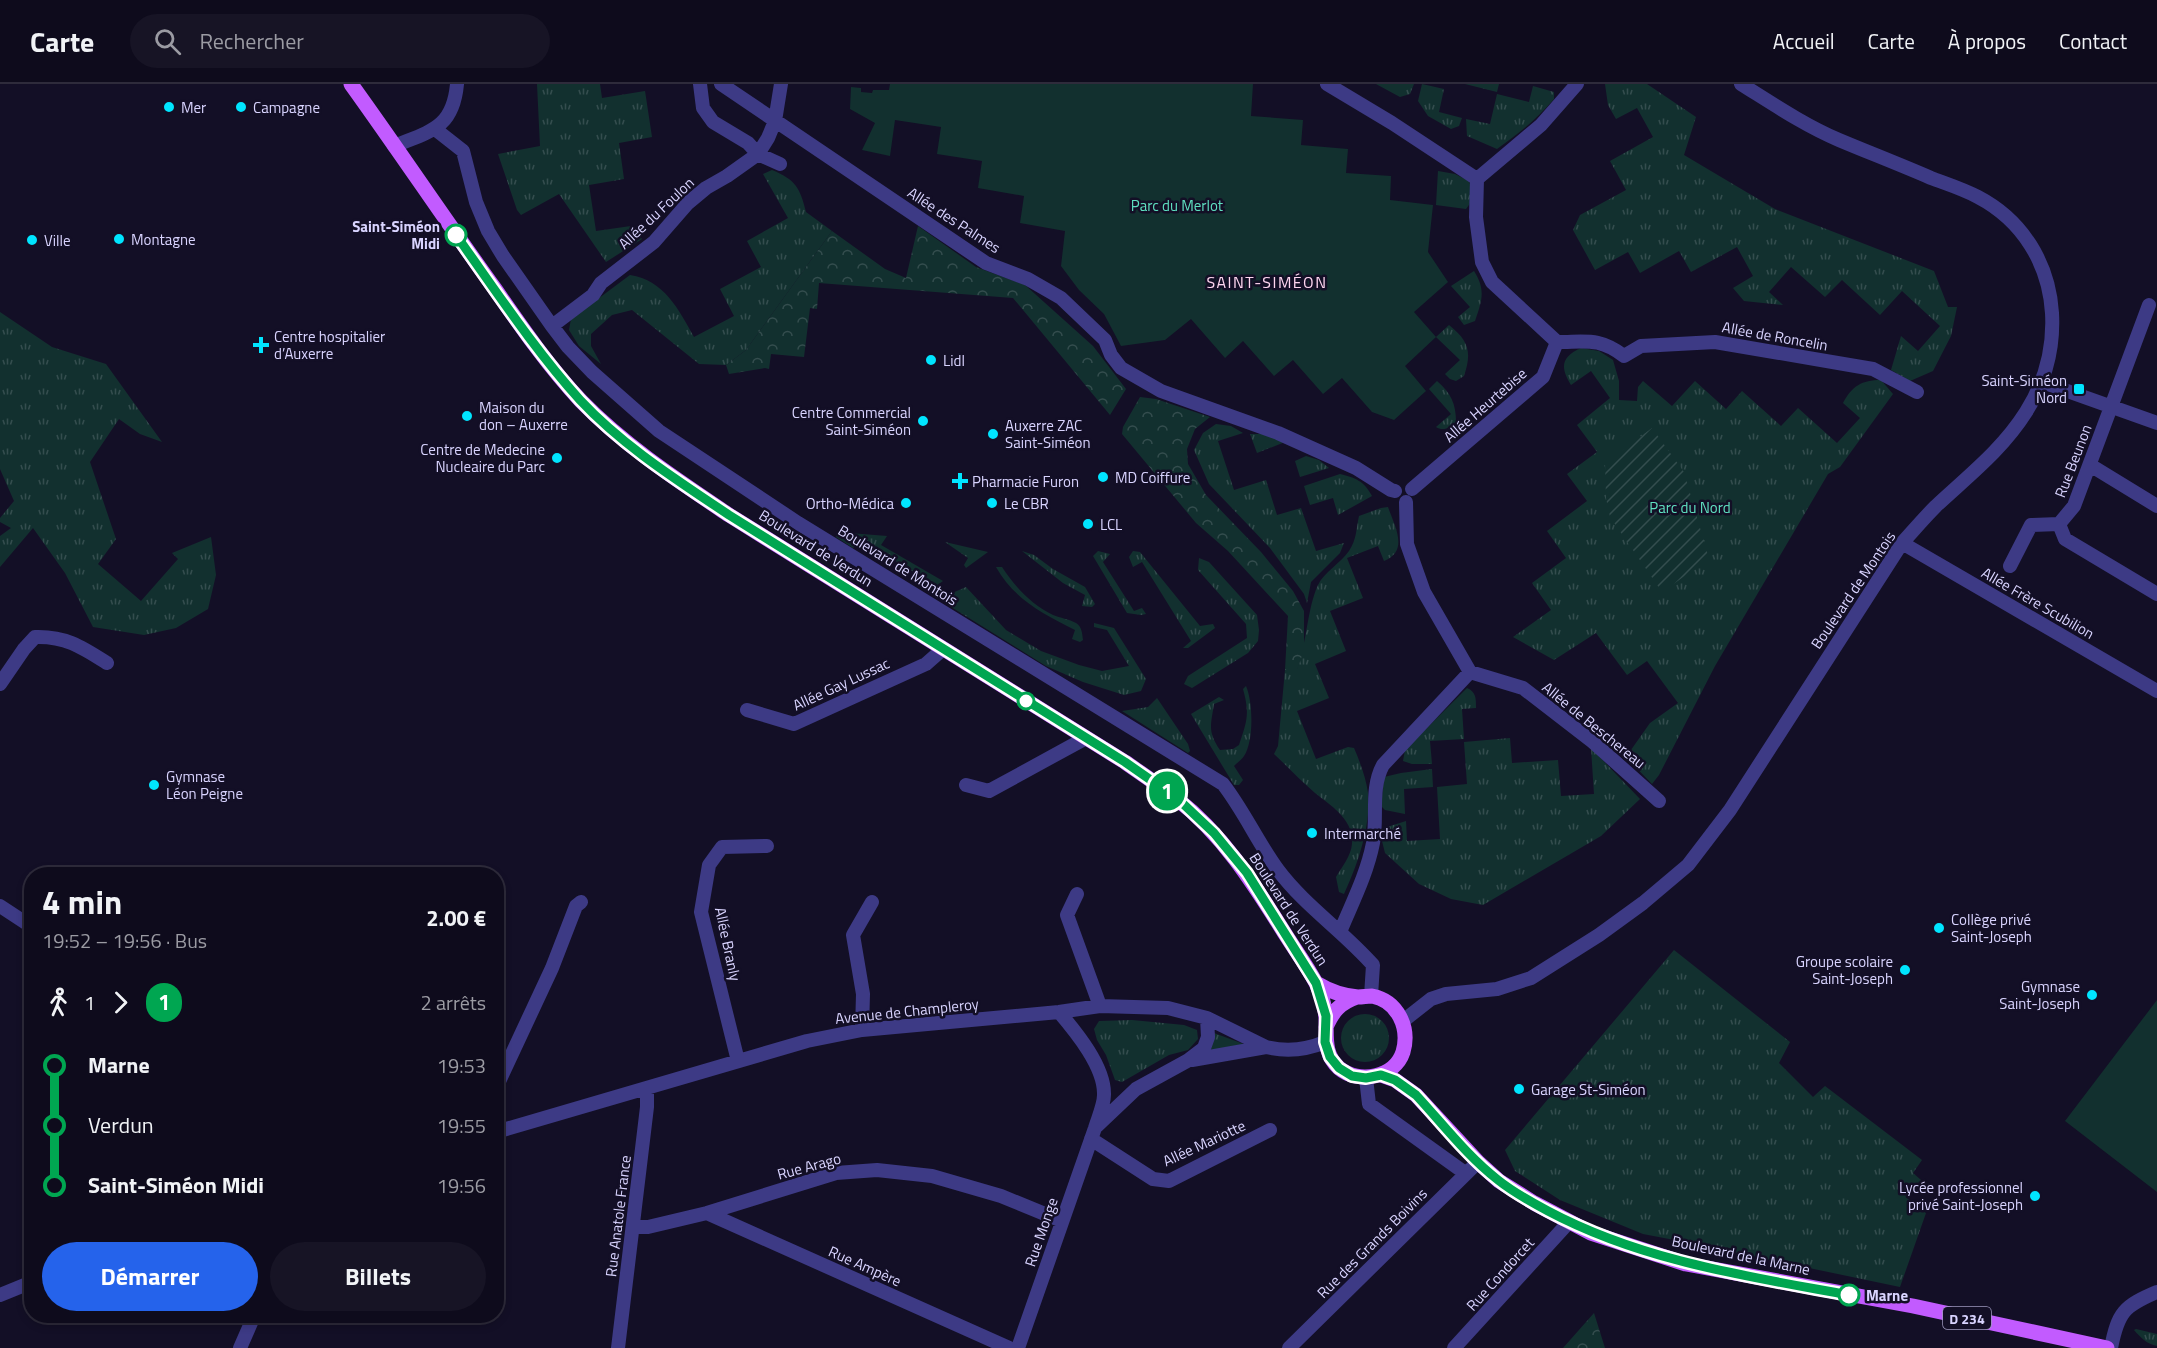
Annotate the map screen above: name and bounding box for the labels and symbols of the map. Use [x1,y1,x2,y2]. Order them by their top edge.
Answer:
place label: Mer [181,96,206,119]
place label: Campagne [253,96,320,119]
marker: Mer [162,100,176,114]
marker: Campagne [234,100,248,114]
street label: Allée du Foulon [613,172,699,254]
street label: Allée des Palmes [903,181,1005,259]
park label: Parc du Merlot [1131,194,1224,217]
place label: Saint-Siméon Midi [352,215,440,255]
marker: Saint-Siméon Midi [445,224,467,246]
place label: Montagne [131,228,196,251]
place label: Ville [44,229,71,252]
marker: Montagne [112,232,126,246]
marker: Ville [25,233,39,247]
district label: SAINT-SIMÉON [1207,270,1327,294]
street label: Allée de Roncelin [1720,315,1830,357]
place label: Centre hospitalier d’Auxerre [274,325,385,365]
marker: Centre hospitalier d’Auxerre [252,336,270,354]
place label: Lidl [943,349,965,372]
marker: Lidl [924,353,938,367]
street label: Allée Heurtebise [1438,362,1532,448]
place label: Saint-Siméon Nord [1981,369,2067,409]
marker: Saint-Siméon Nord [2072,382,2086,396]
place label: Maison du don – Auxerre [479,396,568,436]
place label: Centre Commercial Saint-Siméon [792,401,911,441]
marker: Maison du don – Auxerre [460,409,474,423]
marker: Centre Commercial Saint-Siméon [916,414,930,428]
place label: Auxerre ZAC Saint-Siméon [1005,414,1091,454]
street label: Rue Beunon [2048,421,2098,501]
marker: Auxerre ZAC Saint-Siméon [986,427,1000,441]
place label: Centre de Medecine Nucleaire du Parc [420,438,545,478]
marker: Centre de Medecine Nucleaire du Parc [550,451,564,465]
place label: MD Coiffure [1115,466,1190,489]
place label: Pharmacie Furon [972,470,1079,493]
marker: MD Coiffure [1096,470,1110,484]
marker: Pharmacie Furon [953,474,967,488]
place label: Ortho-Médica [806,492,894,515]
place label: Le CBR [1004,492,1049,515]
marker: Ortho-Médica [899,496,913,510]
marker: Le CBR [985,496,999,510]
park label: Parc du Nord [1649,496,1731,519]
street label: Boulevard de Verdun [755,504,877,592]
place label: LCL [1100,513,1122,536]
marker: LCL [1081,517,1095,531]
street label: Boulevard de Montois [834,519,962,611]
street label: Boulevard de Montois [1805,527,1901,653]
street label: Allée Frère Scubilion [1977,561,2099,645]
street label: Allée Gay Lussac [789,651,893,717]
street label: Allée de Beschereau [1537,676,1651,774]
unlabelled marker [1017,692,1035,710]
place label: Gymnase Léon Peigne [166,765,243,805]
line badge: 1 [1148,772,1186,810]
marker: Gymnase Léon Peigne [147,778,161,792]
place label: Intermarché [1324,822,1401,845]
marker: Intermarché [1305,826,1319,840]
street label: Boulevard de Verdun [1244,848,1334,970]
street label: Allée Branly [709,905,747,983]
place label: Collège privé Saint-Joseph [1951,908,2032,948]
marker: Collège privé Saint-Joseph [1932,921,1946,935]
place label: Groupe scolaire Saint-Joseph [1796,950,1893,990]
marker: Groupe scolaire Saint-Joseph [1898,963,1912,977]
place label: Gymnase Saint-Joseph [1999,975,2080,1015]
marker: Gymnase Saint-Joseph [2085,988,2099,1002]
street label: Avenue de Champleroy [834,992,980,1030]
place label: Garage St-Siméon [1531,1078,1646,1101]
marker: Garage St-Siméon [1512,1082,1526,1096]
street label: Allée Mariotte [1159,1114,1249,1172]
street label: Rue Arago [774,1146,844,1186]
street label: Rue Anatole France [599,1154,637,1278]
place label: Lycée professionnel privé Saint-Joseph [1899,1176,2023,1216]
street label: Rue des Grands Boivins [1312,1183,1432,1303]
marker: Lycée professionnel privé Saint-Joseph [2028,1189,2042,1203]
street label: Rue Monge [1018,1194,1064,1270]
street label: Boulevard de la Marne [1670,1229,1812,1281]
street label: Rue Condorcet [1461,1232,1540,1316]
street label: Rue Ampère [825,1240,905,1292]
marker: Marne [1838,1284,1860,1306]
place label: Marne [1866,1284,1908,1307]
road number: D 234 [1943,1307,1991,1329]

